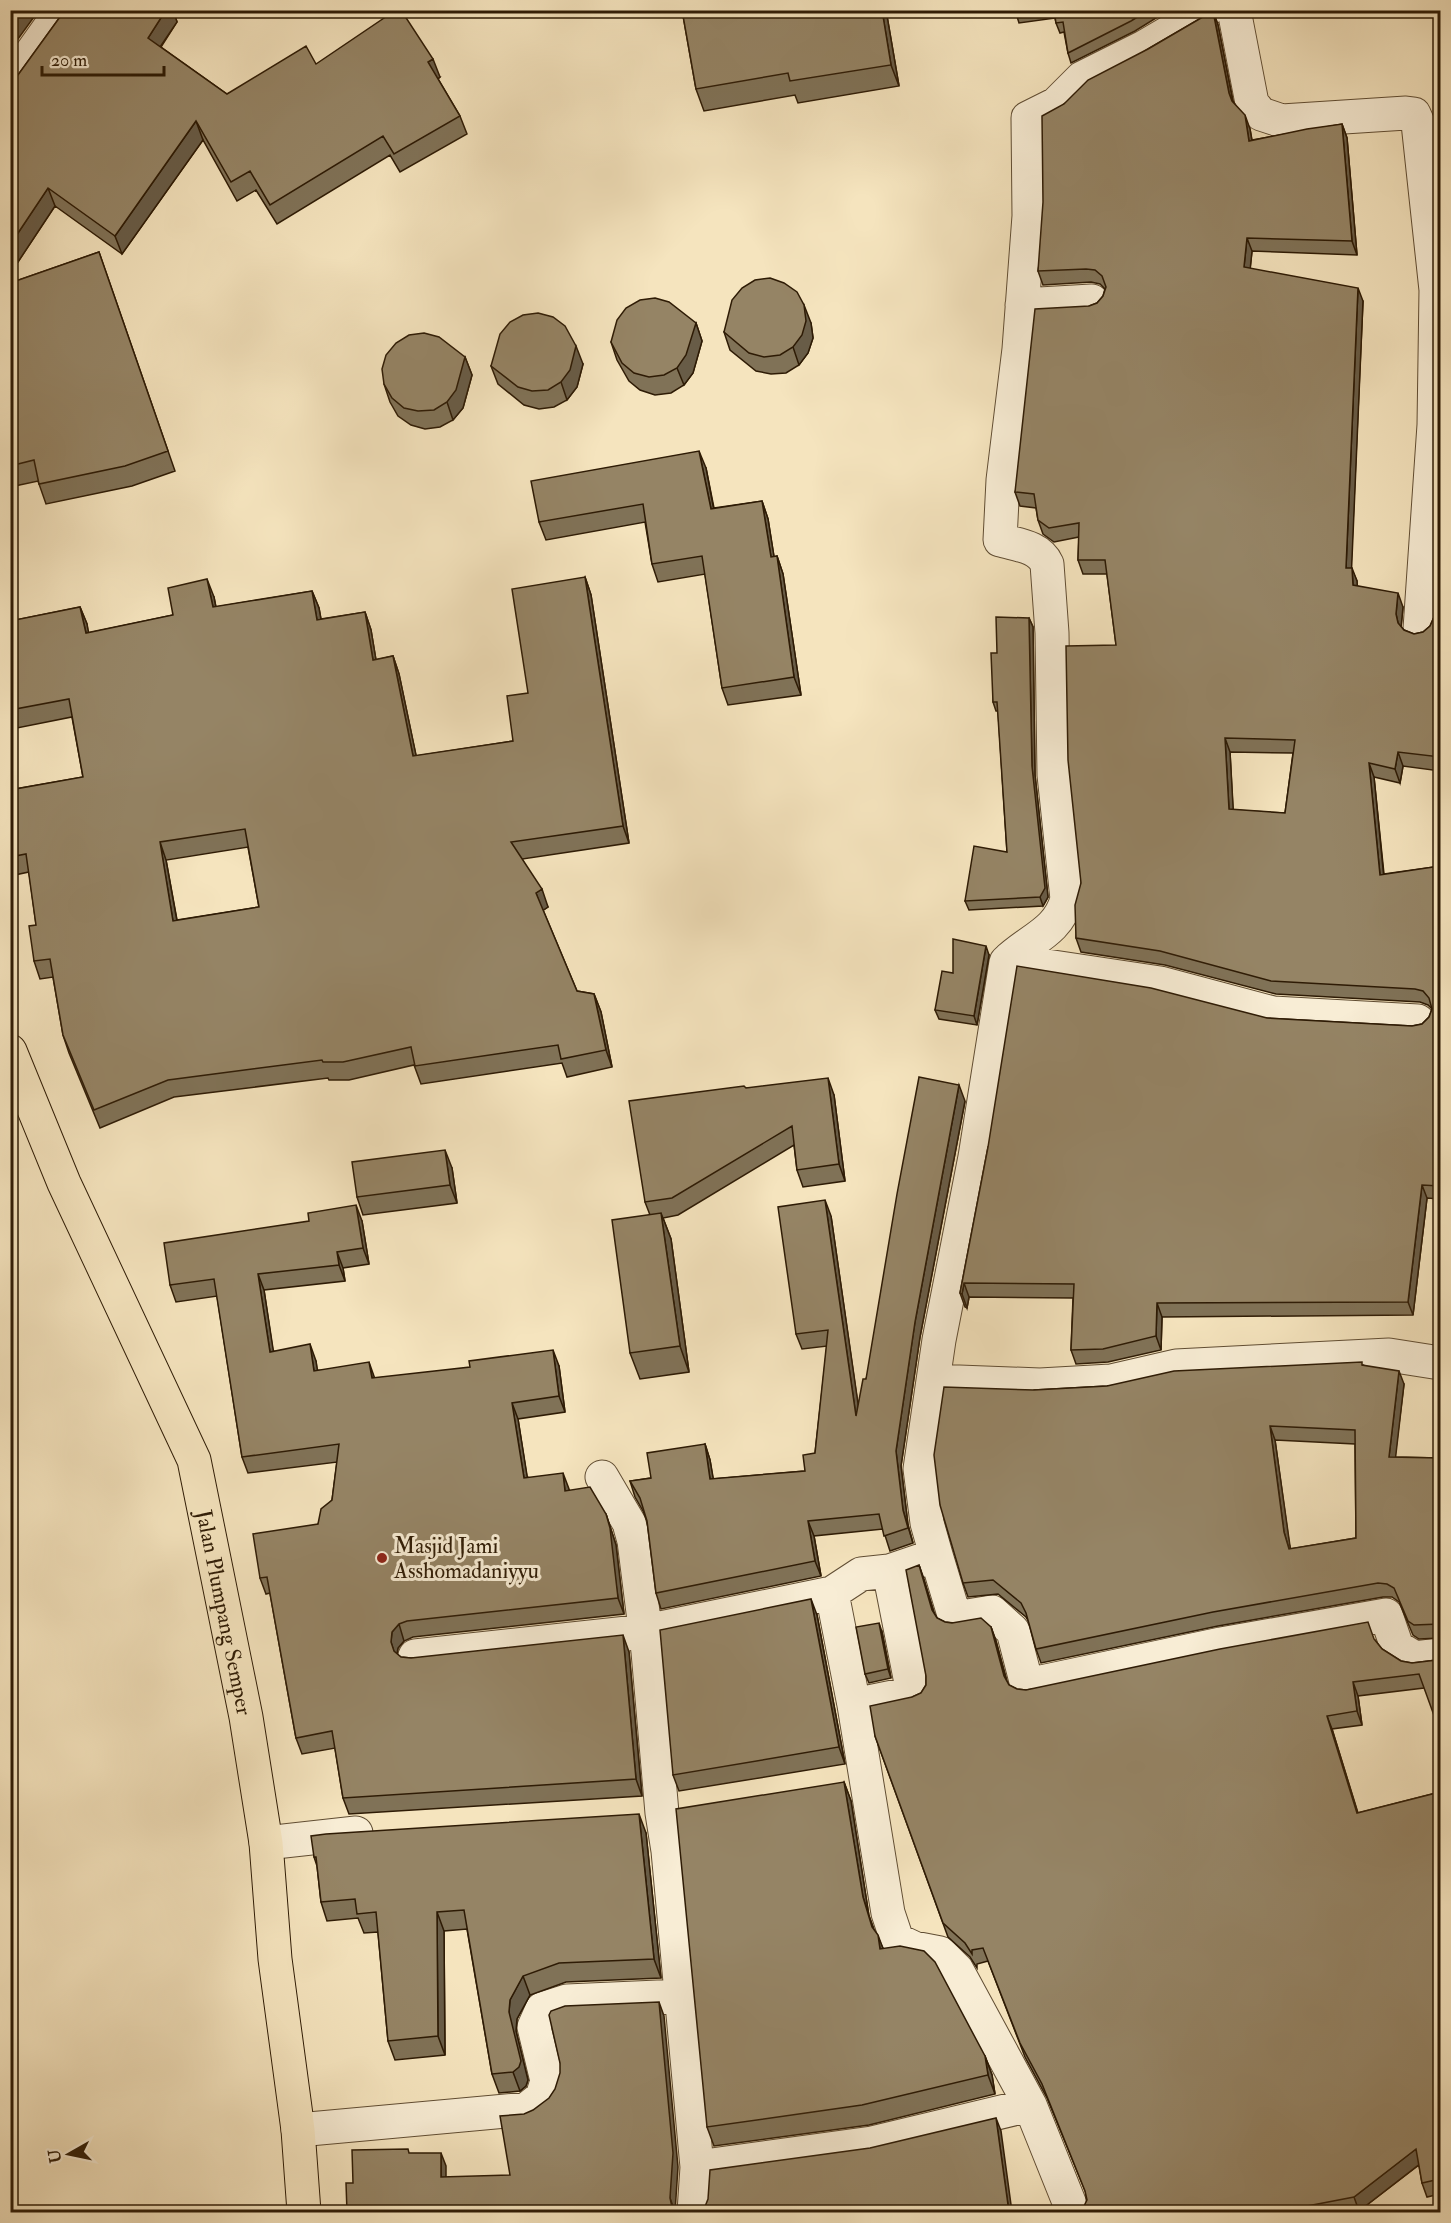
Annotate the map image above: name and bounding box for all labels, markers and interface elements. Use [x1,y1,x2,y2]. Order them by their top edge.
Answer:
scale bar [42,39,164,77]
text: 20 m [51,49,87,72]
street label: Jalan Plumpang Semper [189,1506,258,1718]
place label: Masjid Jami Asshomadaniyyu [393,1532,539,1585]
marker: Masjid Jami Asshomadaniyyu [375,1551,389,1565]
north arrow [39,2124,99,2184]
text: U [44,2147,66,2164]

